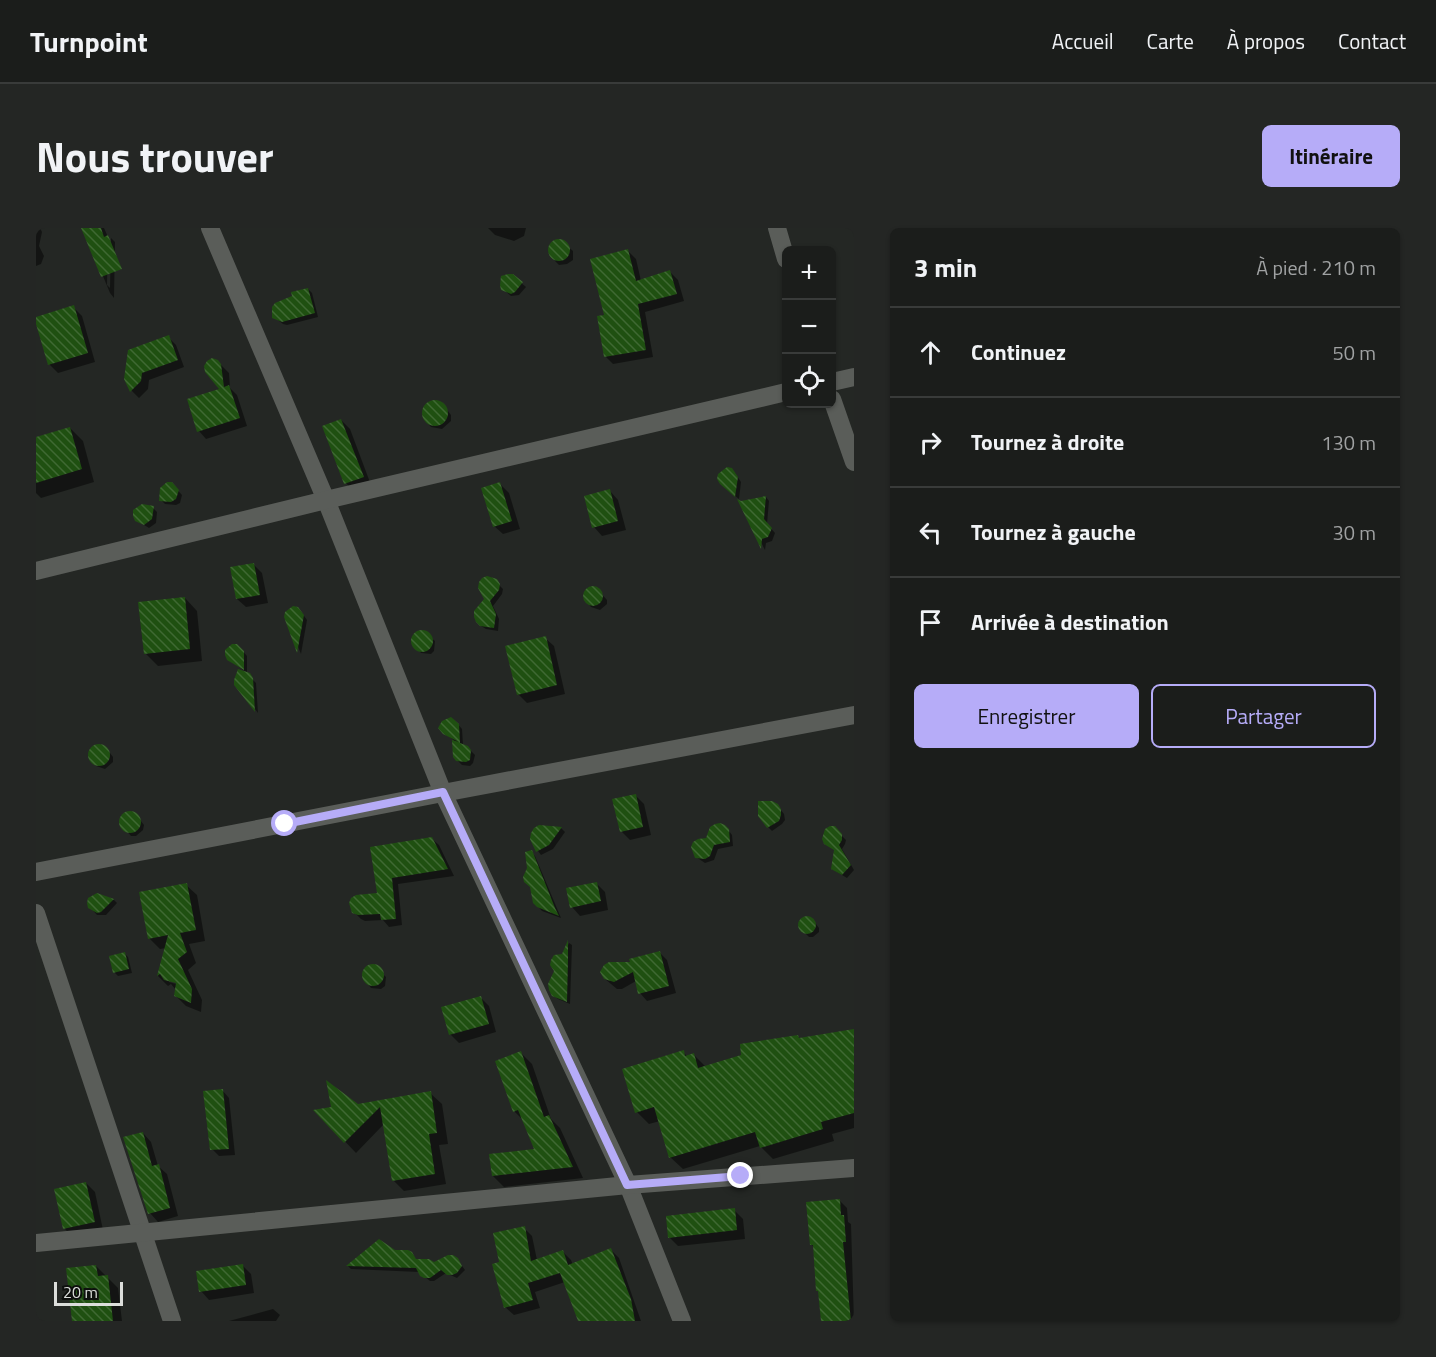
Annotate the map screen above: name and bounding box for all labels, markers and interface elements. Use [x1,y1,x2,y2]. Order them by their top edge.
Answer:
text: Turnpoint [30,20,148,63]
text: Accueil [1052,25,1114,57]
text: Carte [1147,25,1194,57]
text: À propos [1227,25,1305,57]
text: Contact [1338,25,1406,57]
text: Nous trouver [36,124,274,188]
button: Itinéraire [1262,125,1400,187]
map controls [782,246,836,408]
button: + [782,246,836,300]
text: 3 min [914,248,977,287]
text: À pied · 210 m [1256,252,1376,283]
button: − [782,300,836,354]
text: Continuez [971,335,1066,369]
icon: ahead [914,336,947,369]
text: 50 m [1332,337,1376,368]
button: locate [782,354,836,408]
text: Tournez à droite [971,425,1124,459]
icon: right [914,426,947,459]
text: 130 m [1321,427,1376,458]
text: Tournez à gauche [971,515,1136,549]
icon: left [914,516,947,549]
text: 30 m [1332,517,1376,548]
text: Arrivée à destination [971,605,1169,639]
icon: arrive [914,606,947,639]
button: Enregistrer [914,684,1139,748]
button: Partager [1151,684,1376,748]
route start [271,810,297,836]
route end [727,1162,753,1188]
scale bar [54,1279,123,1306]
text: 20 m [63,1280,98,1304]

